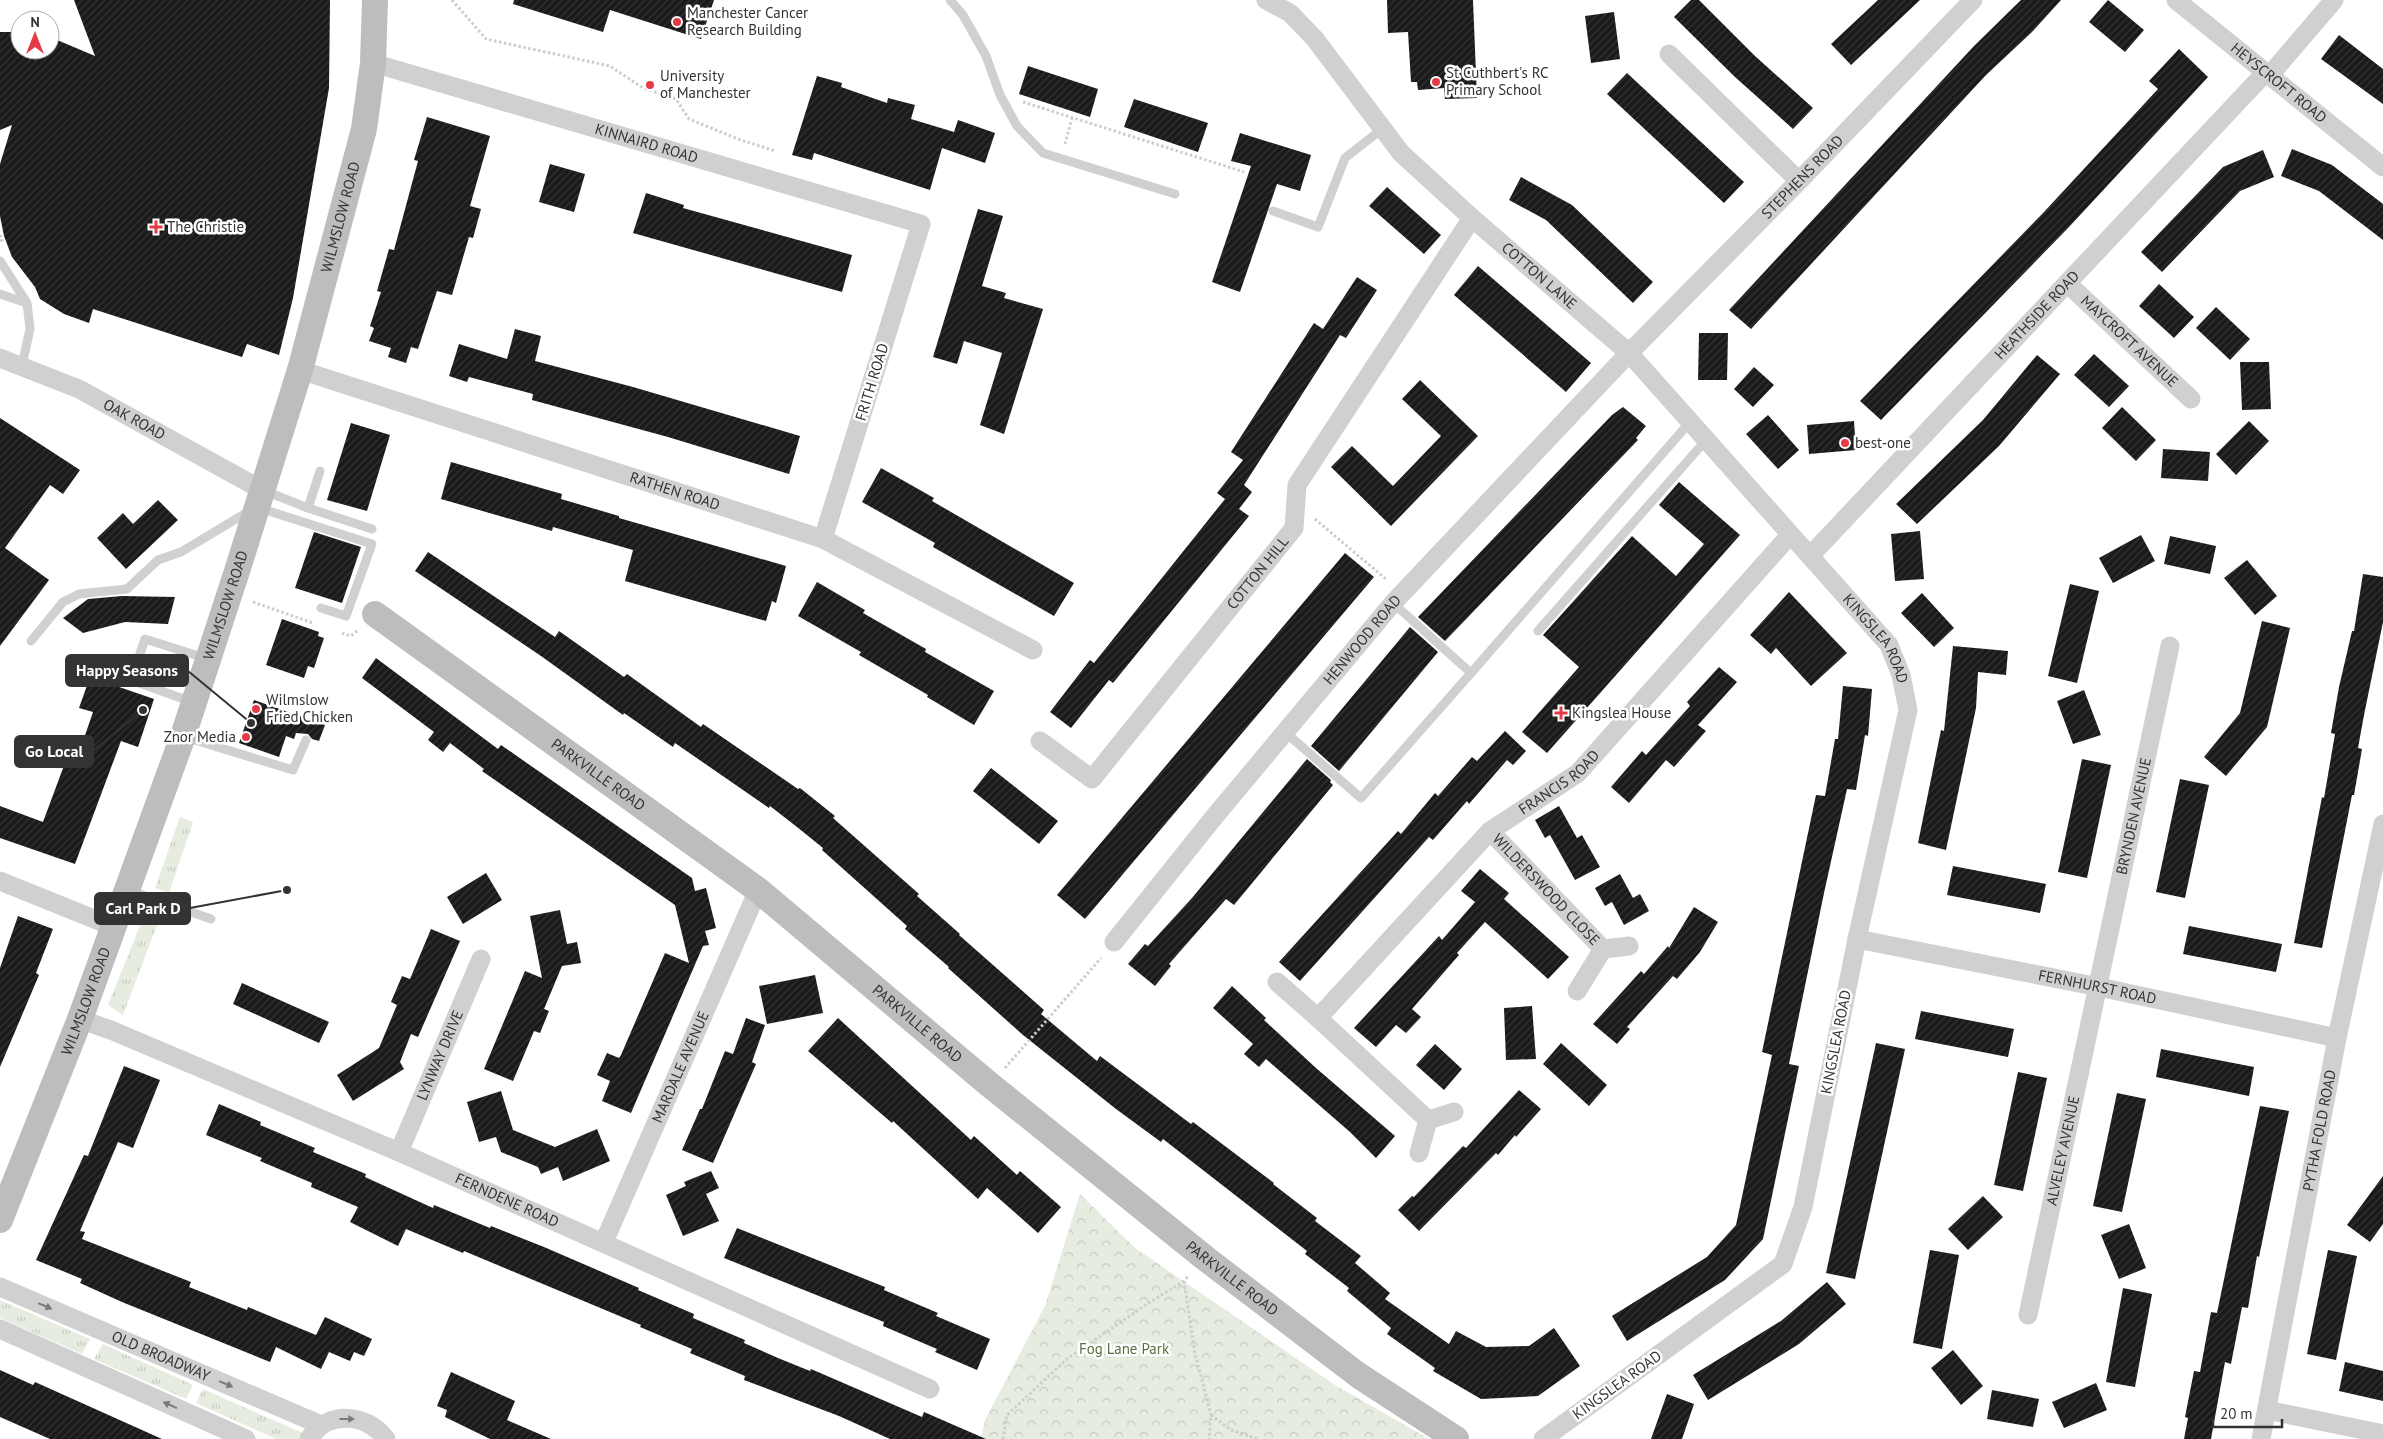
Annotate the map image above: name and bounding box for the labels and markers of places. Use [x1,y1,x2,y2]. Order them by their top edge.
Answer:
place label: Manchester Cancer Research Building [687,3,808,39]
marker: Manchester Cancer Research Building [671,16,683,28]
place label: St Cuthbert's RC Primary School [1446,63,1549,99]
place label: University of Manchester [660,66,751,102]
marker: St Cuthbert's RC Primary School [1430,76,1442,88]
marker: University of Manchester [644,79,656,91]
place label: The Christie [167,217,244,236]
marker: The Christie [149,220,163,234]
place label: best-one [1855,433,1911,452]
marker: best-one [1839,437,1851,449]
callout: Happy Seasons [66,655,188,686]
place label: Wilmslow Fried Chicken [266,690,353,726]
marker: Wilmslow Fried Chicken [250,703,262,715]
place label: Kingslea House [1572,703,1671,722]
marker: Kingslea House [1554,706,1568,720]
place label: Znor Media [164,727,236,746]
marker: Znor Media [240,731,252,743]
callout: Go Local [15,736,93,767]
callout: Carl Park D [95,893,190,924]

